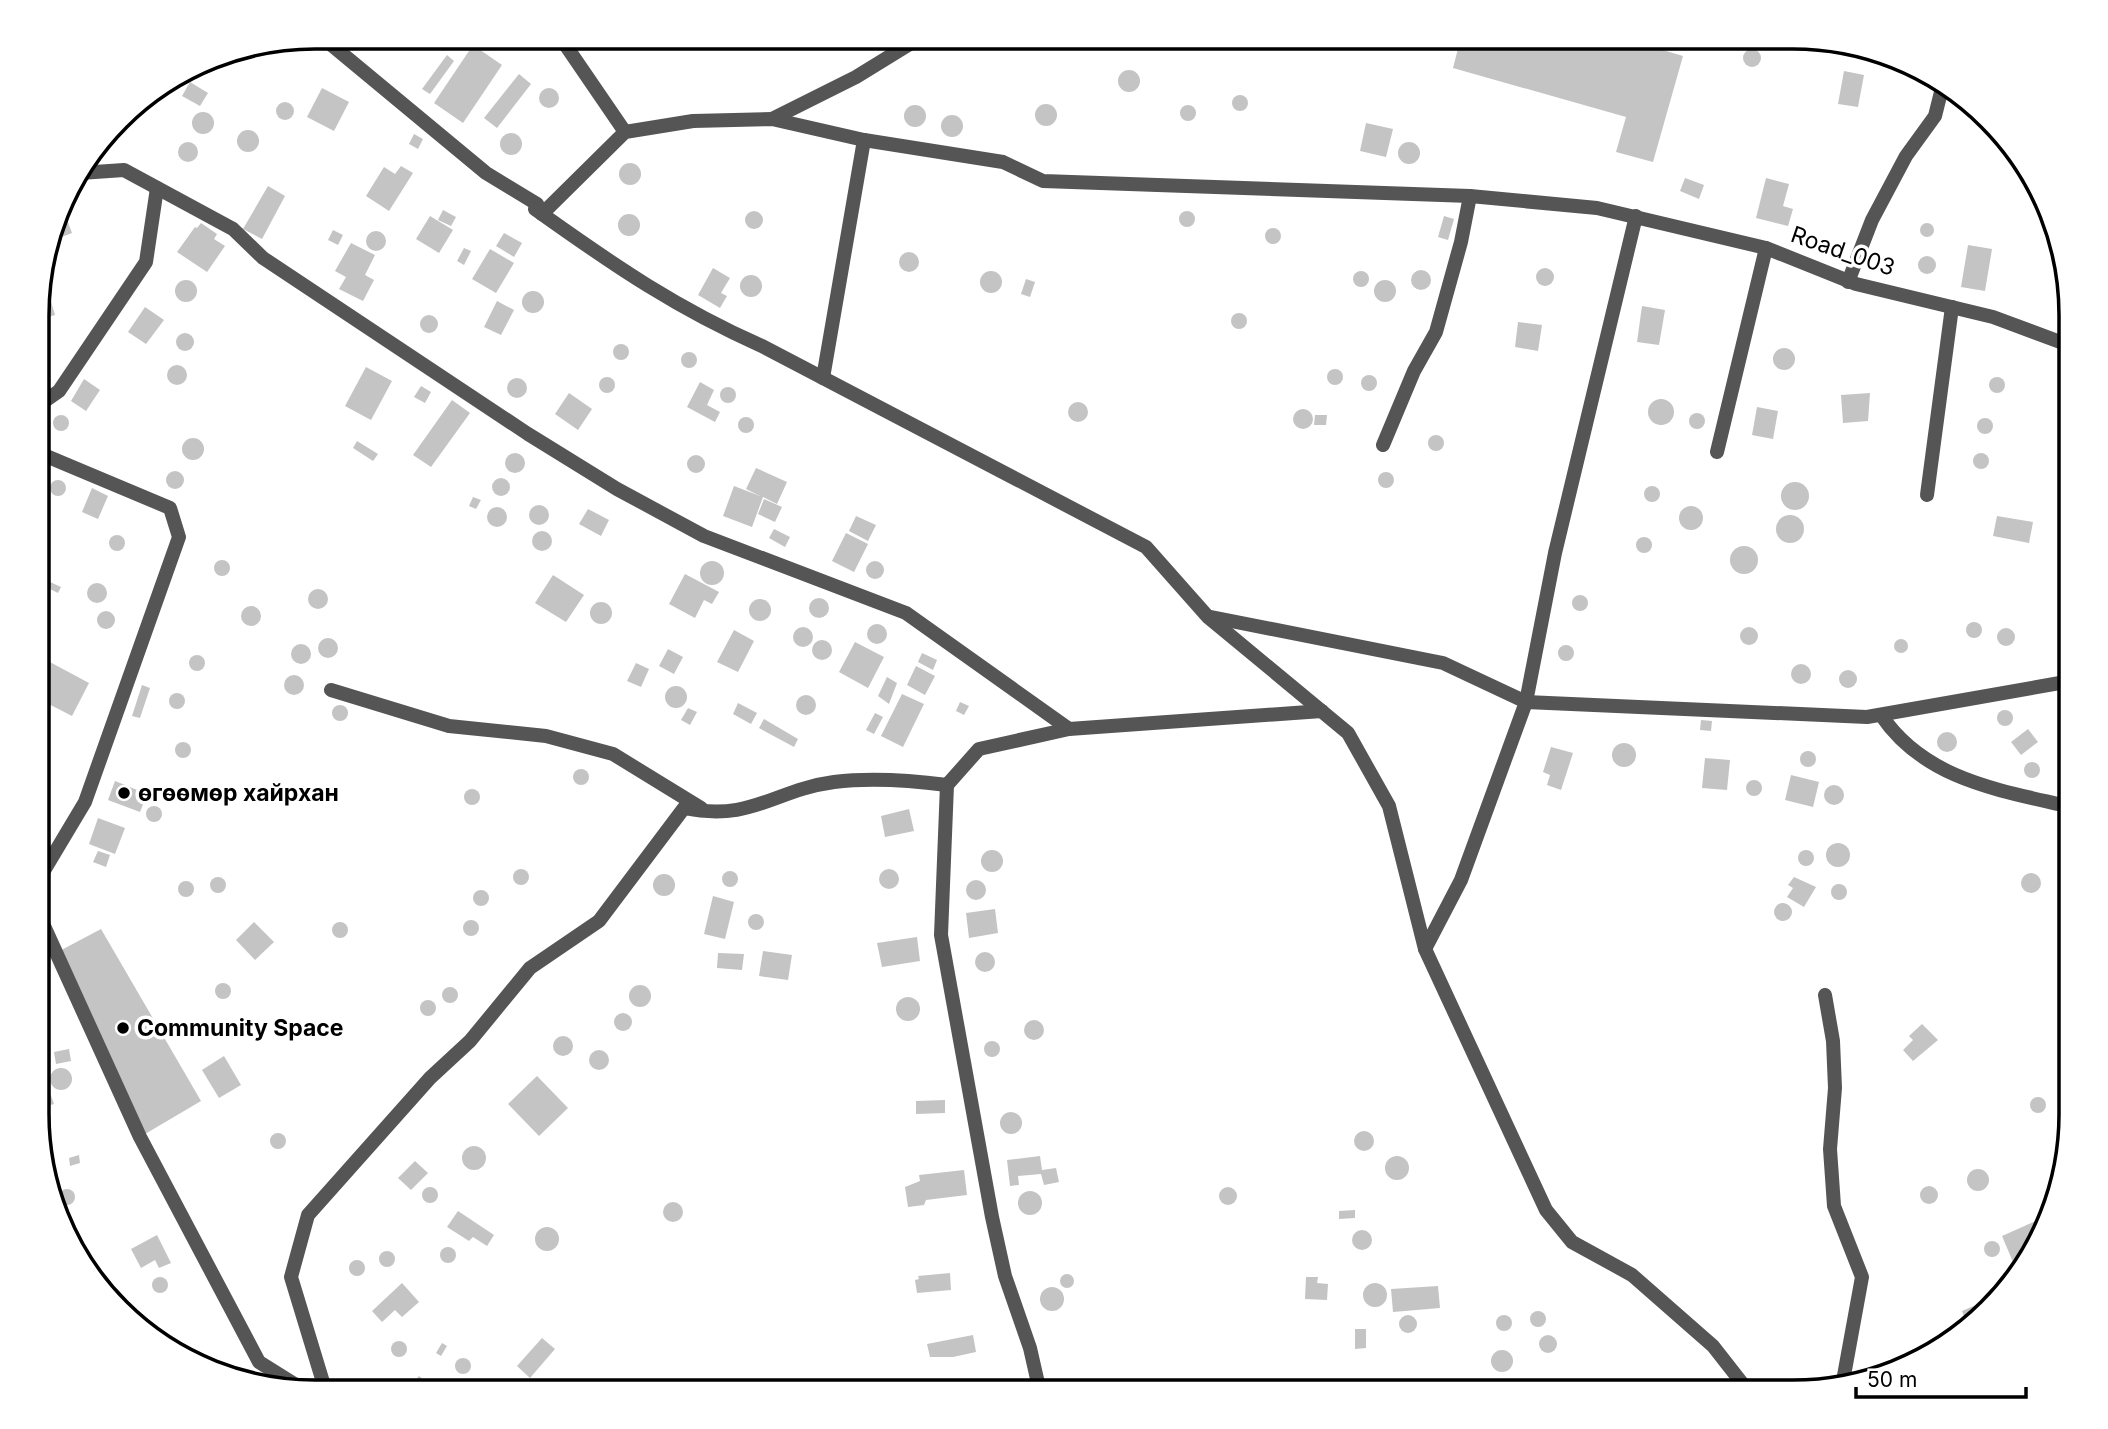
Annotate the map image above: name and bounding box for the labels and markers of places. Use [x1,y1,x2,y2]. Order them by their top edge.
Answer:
place label: өгөөмөр хайрхан [138,779,339,807]
marker: өгөөмөр хайрхан [116,785,132,801]
place label: Community Space [137,1014,344,1042]
marker: Community Space [115,1020,131,1036]

